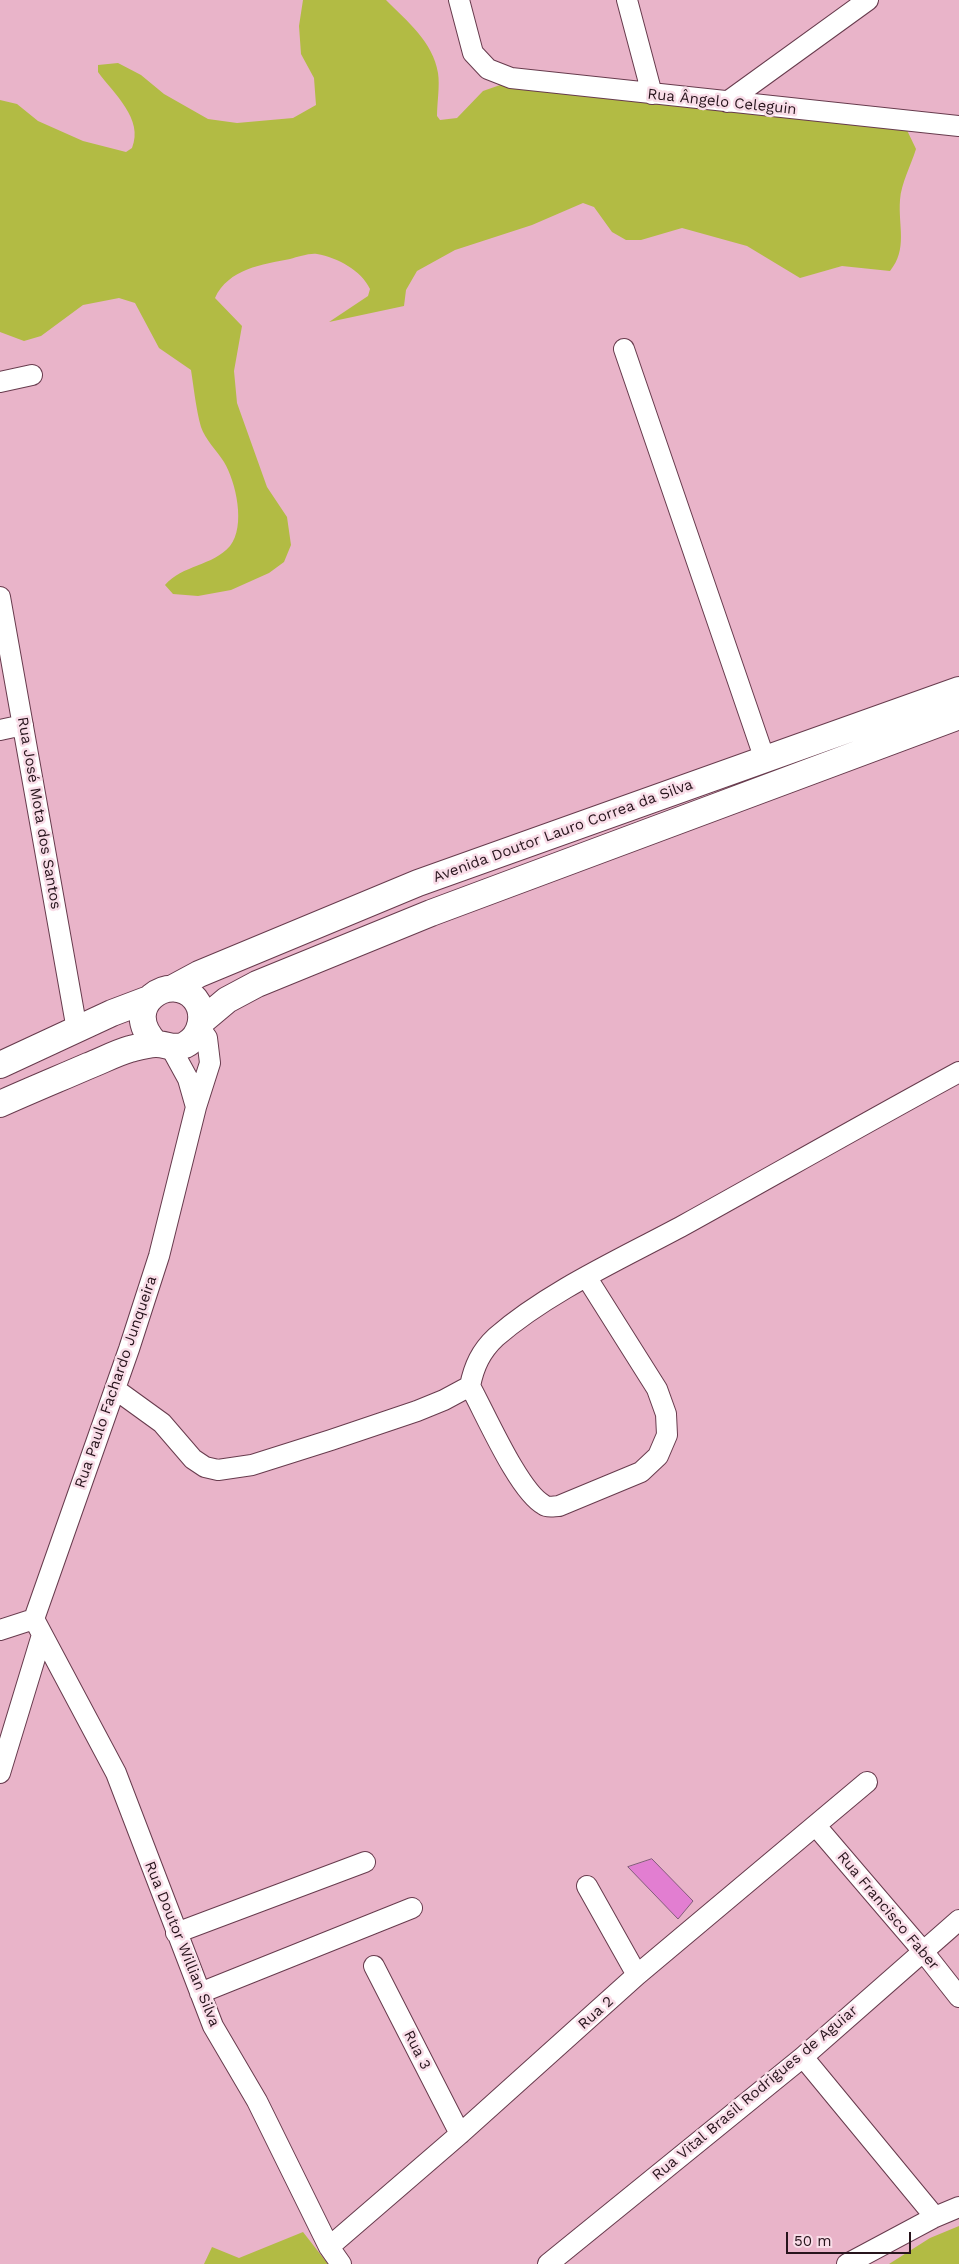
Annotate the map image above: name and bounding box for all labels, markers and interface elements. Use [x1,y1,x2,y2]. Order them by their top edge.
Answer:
street label: Rua Ângelo Celeguin [647,85,797,119]
street label: Rua José Mota dos Santos [13,715,65,911]
street label: Avenida Doutor Lauro Correa da Silva [431,776,695,886]
street label: Rua Paulo Fachardo Junqueira [71,1273,161,1491]
street label: Rua Francisco Faber [833,1848,943,1974]
street label: Rua Doutor Willian Silva [141,1859,223,2029]
street label: Rua 2 [575,1992,617,2034]
street label: Rua Vital Brasil Rodrigues de Aguiar [649,2002,861,2184]
street label: Rua 3 [400,2027,434,2073]
scale bar [789,2222,914,2254]
text: 50 m [794,2232,831,2250]

